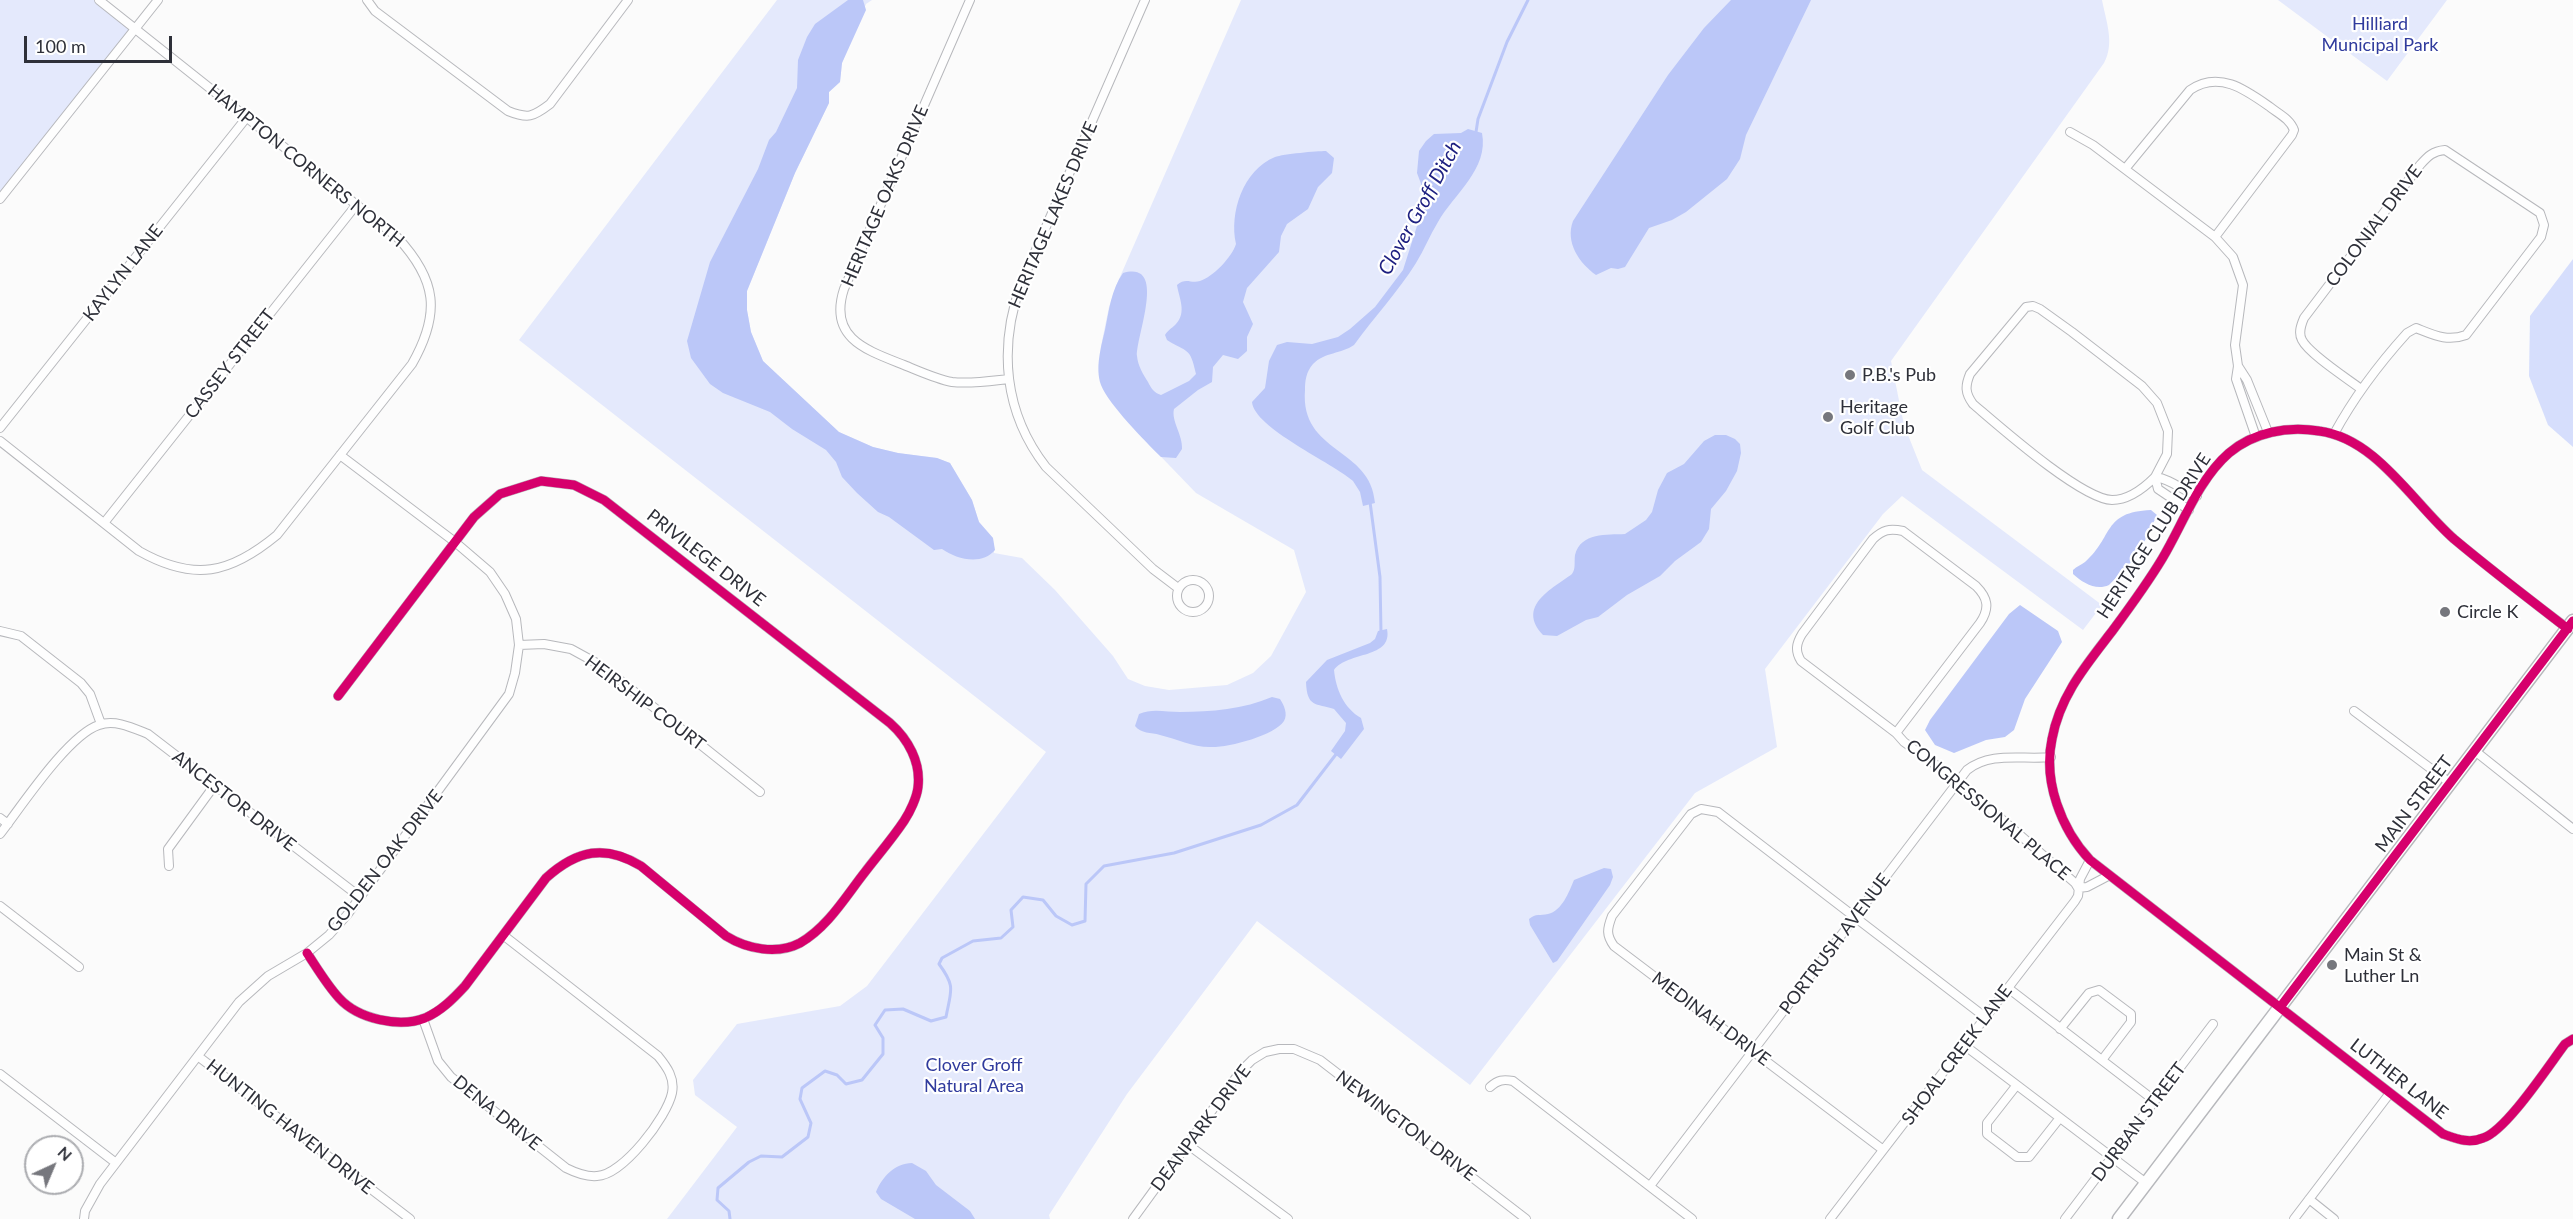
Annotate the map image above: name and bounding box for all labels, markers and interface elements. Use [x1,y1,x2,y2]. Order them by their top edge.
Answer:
park label: Hilliard Municipal Park [2322,13,2438,56]
scale bar [27,24,176,62]
text: 100 m [35,35,86,57]
street label: HAMPTON CORNERS NORTH [203,80,409,252]
street label: HERITAGE OAKS DRIVE [837,102,933,290]
street label: HERITAGE LAKES DRIVE [1004,118,1102,312]
water label: Clover Groff Ditch [1373,137,1467,279]
street label: COLONIAL DRIVE [2321,161,2427,291]
street label: KAYLYN LANE [79,220,167,326]
street label: CASSEY STREET [181,305,279,423]
place label: P.B.'s Pub [1862,364,1936,386]
marker: P.B.'s Pub [1843,368,1857,382]
place label: Heritage Golf Club [1840,396,1915,438]
marker: Heritage Golf Club [1821,410,1835,424]
street label: HERITAGE CLUB DRIVE [2092,449,2216,623]
street label: PRIVILEGE DRIVE [642,505,770,611]
place label: Circle K [2457,601,2518,623]
marker: Circle K [2438,605,2452,619]
street label: HEIRSHIP COURT [580,651,710,755]
street label: CONGRESSIONAL PLACE [1901,735,2075,885]
street label: ANCESTOR DRIVE [168,746,300,856]
street label: MAIN STREET [2371,751,2457,857]
street label: GOLDEN OAK DRIVE [323,786,447,936]
street label: PORTRUSH AVENUE [1775,869,1895,1019]
place label: Main St & Luther Ln [2344,944,2422,986]
marker: Main St & Luther Ln [2325,958,2339,972]
street label: MEDINAH DRIVE [1648,967,1774,1071]
street label: SHOAL CREEK LANE [1897,981,2017,1129]
street label: LUTHER LANE [2346,1034,2452,1124]
park label: Clover Groff Natural Area [924,1054,1024,1096]
street label: HUNTING HAVEN DRIVE [202,1055,378,1199]
street label: DURBAN STREET [2087,1058,2191,1186]
street label: DEANPARK DRIVE [1146,1061,1256,1195]
street label: NEWINGTON DRIVE [1332,1066,1480,1186]
street label: DENA DRIVE [449,1071,545,1155]
north arrow [24,1135,84,1195]
text: N [54,1142,76,1164]

